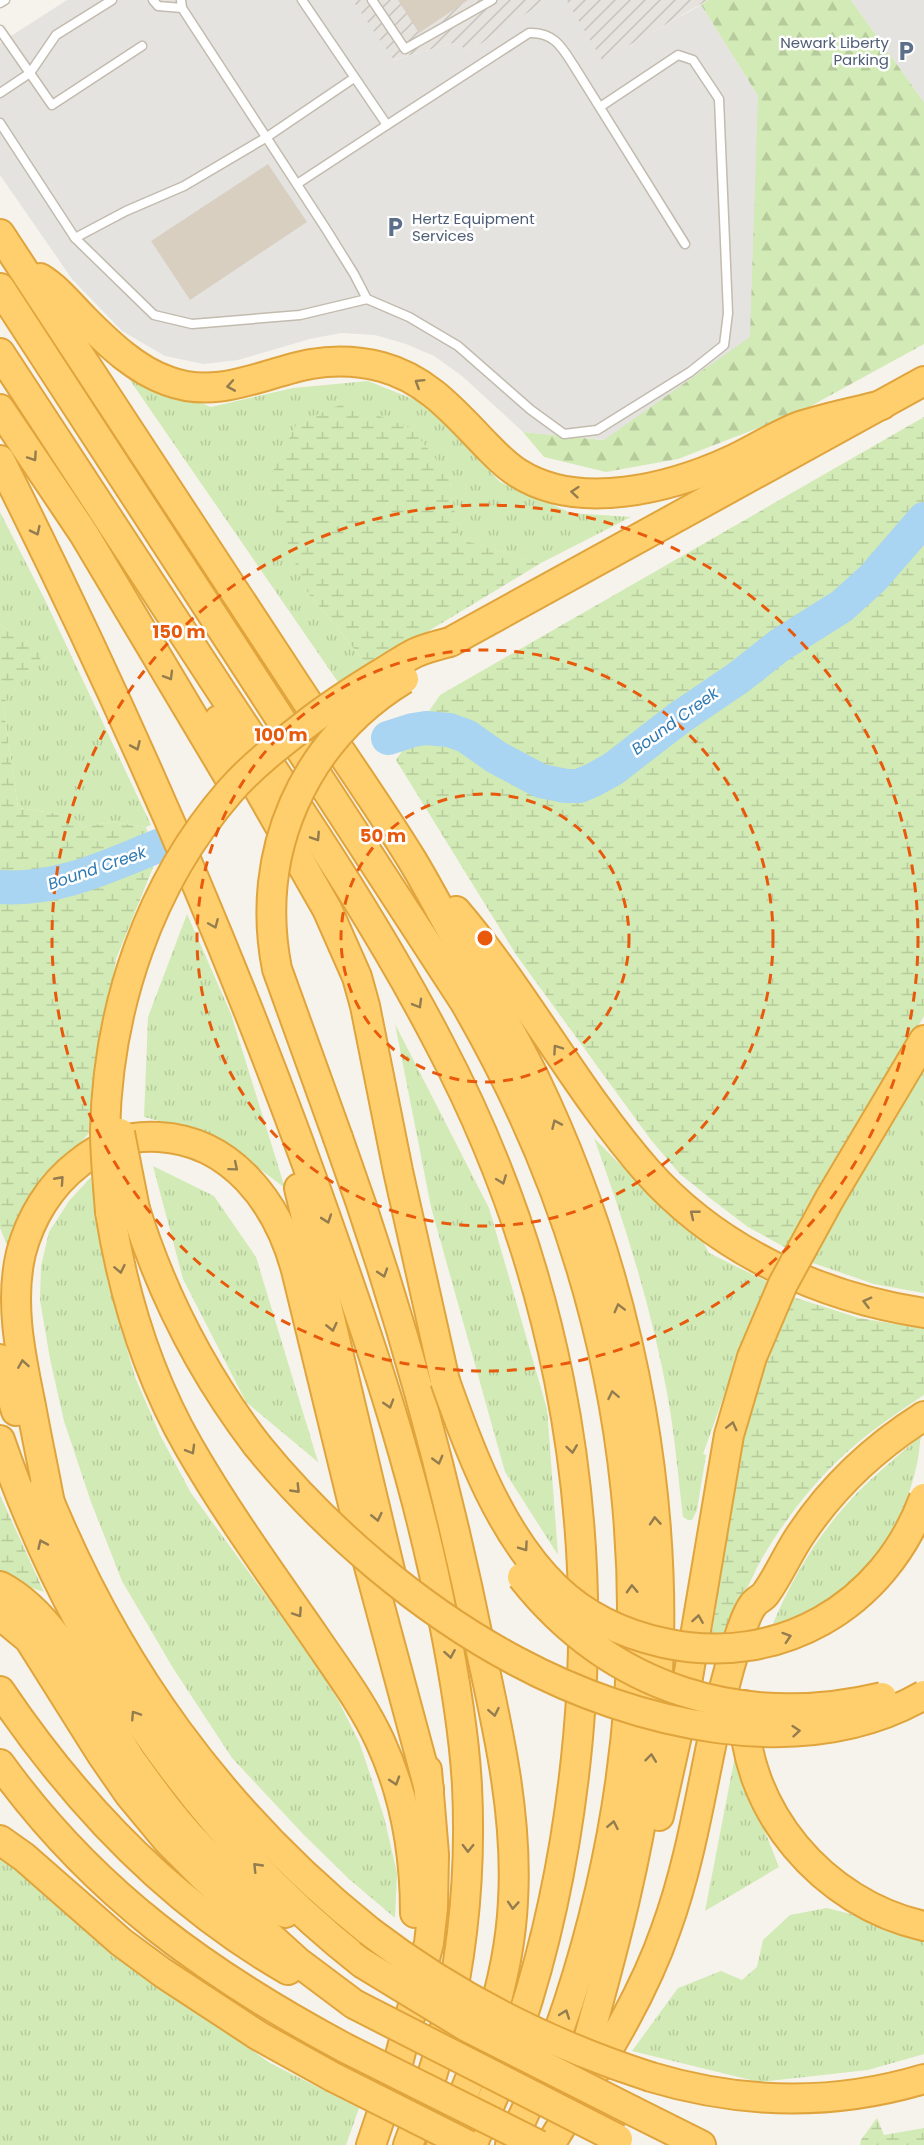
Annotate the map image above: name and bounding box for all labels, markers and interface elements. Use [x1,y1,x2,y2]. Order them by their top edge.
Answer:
place label: Newark Liberty Parking [780,32,890,70]
parking icon: Newark Liberty Parking [894,39,918,63]
place label: Hertz Equipment Services [412,208,535,246]
parking icon: Hertz Equipment Services [383,215,407,239]
one-way arrow [226,379,236,392]
one-way arrow [415,379,425,391]
one-way arrow [25,451,36,462]
one-way arrow [570,486,579,499]
one-way arrow [28,525,40,536]
text: 150 m [152,619,206,644]
one-way arrow [162,670,173,680]
water label: Bound Creek [627,681,724,760]
text: 100 m [254,722,308,747]
one-way arrow [129,739,141,750]
text: 50 m [360,823,406,848]
one-way arrow [309,831,320,842]
water label: Bound Creek [45,840,150,896]
one-way arrow [207,918,219,929]
centre of rings [475,928,495,948]
one-way arrow [411,997,422,1008]
one-way arrow [553,1044,564,1055]
one-way arrow [551,1120,563,1131]
one-way arrow [227,1159,238,1170]
one-way arrow [494,1174,507,1184]
one-way arrow [53,1177,64,1187]
one-way arrow [690,1211,701,1222]
one-way arrow [320,1213,333,1224]
one-way arrow [113,1264,126,1274]
one-way arrow [376,1267,388,1278]
one-way arrow [862,1297,873,1309]
one-way arrow [614,1304,627,1314]
one-way arrow [325,1322,338,1332]
one-way arrow [17,1359,29,1369]
one-way arrow [607,1391,620,1401]
one-way arrow [382,1398,394,1409]
one-way arrow [724,1422,737,1432]
one-way arrow [184,1444,196,1454]
one-way arrow [566,1444,578,1453]
one-way arrow [431,1454,443,1465]
one-way arrow [288,1481,299,1492]
one-way arrow [369,1512,382,1522]
one-way arrow [649,1516,662,1526]
one-way arrow [37,1540,49,1551]
one-way arrow [517,1541,528,1552]
one-way arrow [626,1585,639,1594]
one-way arrow [291,1606,302,1617]
one-way arrow [691,1614,704,1624]
one-way arrow [781,1631,792,1644]
one-way arrow [444,1650,456,1659]
one-way arrow [487,1707,500,1717]
one-way arrow [131,1711,143,1721]
one-way arrow [792,1725,801,1738]
one-way arrow [644,1753,656,1762]
one-way arrow [388,1775,401,1786]
one-way arrow [606,1820,619,1830]
one-way arrow [461,1844,474,1853]
one-way arrow [253,1864,264,1874]
one-way arrow [507,1901,520,1910]
one-way arrow [557,2009,570,2019]

